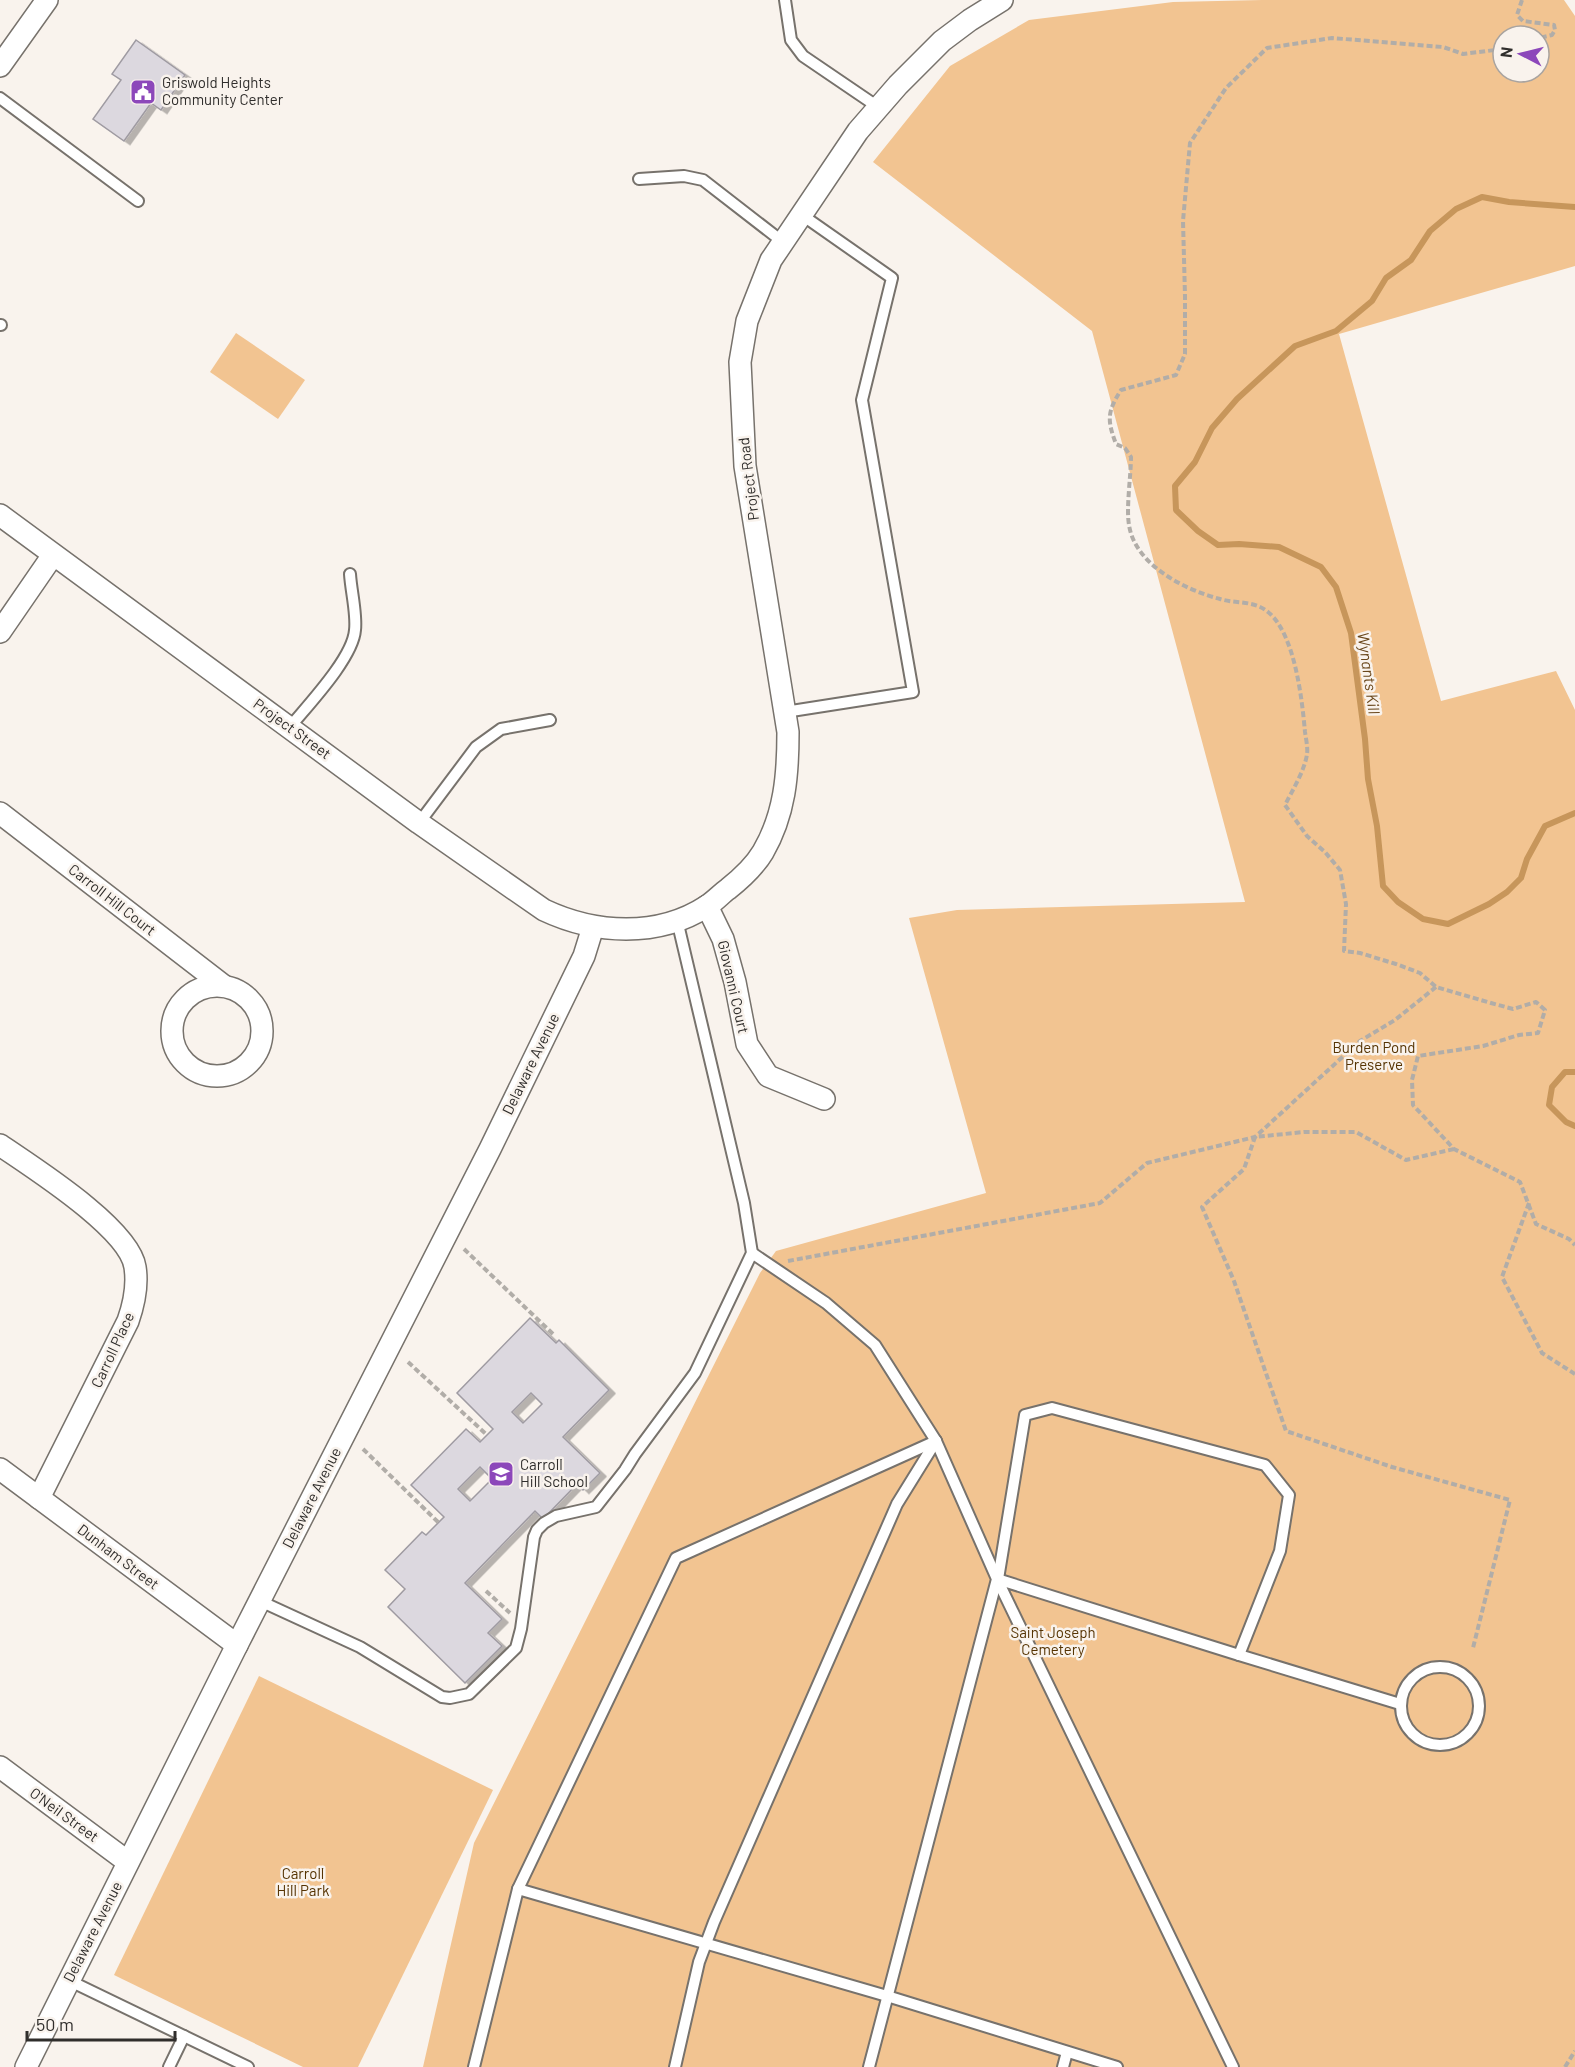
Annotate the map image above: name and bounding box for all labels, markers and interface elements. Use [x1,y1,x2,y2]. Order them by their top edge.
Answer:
north arrow [1491,24,1551,84]
text: N [1496,46,1516,59]
place label: Griswold Heights Community Center [162,73,284,108]
public building icon: Griswold Heights Community Center [128,77,158,107]
street label: Project Road [734,437,762,522]
water label: Wynants Kill [1354,631,1385,716]
street label: Project Street [250,694,335,762]
street label: Carroll Hill Court [65,860,160,939]
street label: Giovanni Court [715,938,753,1035]
street label: Delaware Avenue [498,1010,562,1117]
park label: Burden Pond Preserve [1333,1038,1415,1073]
street label: Carroll Place [87,1309,137,1390]
street label: Delaware Avenue [278,1444,344,1551]
place label: Carroll Hill School [520,1455,588,1490]
school or university icon: Carroll Hill School [486,1459,516,1489]
street label: Dunham Street [74,1520,163,1593]
park label: Saint Joseph Cemetery [1010,1623,1096,1658]
street label: O'Neil Street [27,1783,103,1845]
park label: Carroll Hill Park [276,1864,330,1899]
street label: Delaware Avenue [59,1878,125,1985]
scale bar [27,2004,176,2042]
text: 50 m [36,2013,74,2035]

